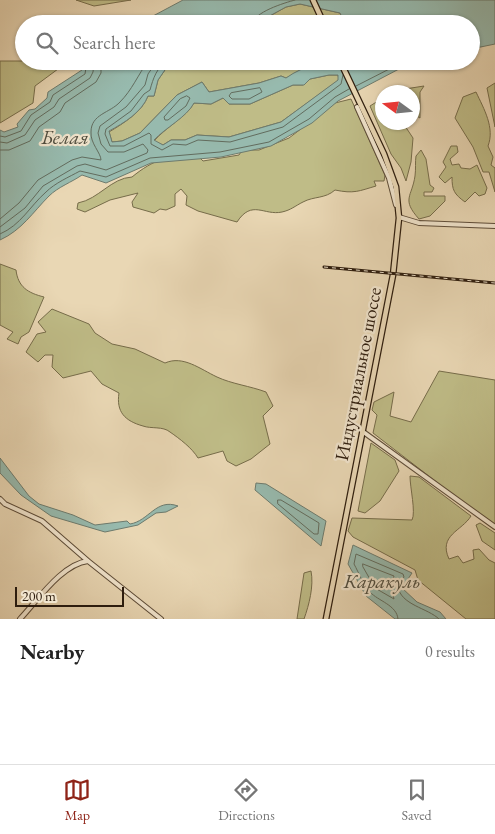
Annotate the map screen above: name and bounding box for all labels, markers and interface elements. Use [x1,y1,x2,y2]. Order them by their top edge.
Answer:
search box [15,15,480,70]
icon: search [33,29,61,57]
text: Search here [73,30,155,55]
north arrow [375,85,420,130]
water label: Белая [40,124,89,150]
street label: Индустриальное шоссе [329,285,387,463]
water label: Каракуль [343,568,420,594]
scale bar [15,584,124,607]
text: 200 m [22,587,56,605]
text: Nearby [20,638,84,665]
text: 0 results [425,641,475,662]
tab: Map [63,776,91,824]
tab: Directions [218,776,275,824]
tab: Saved [402,776,432,824]

